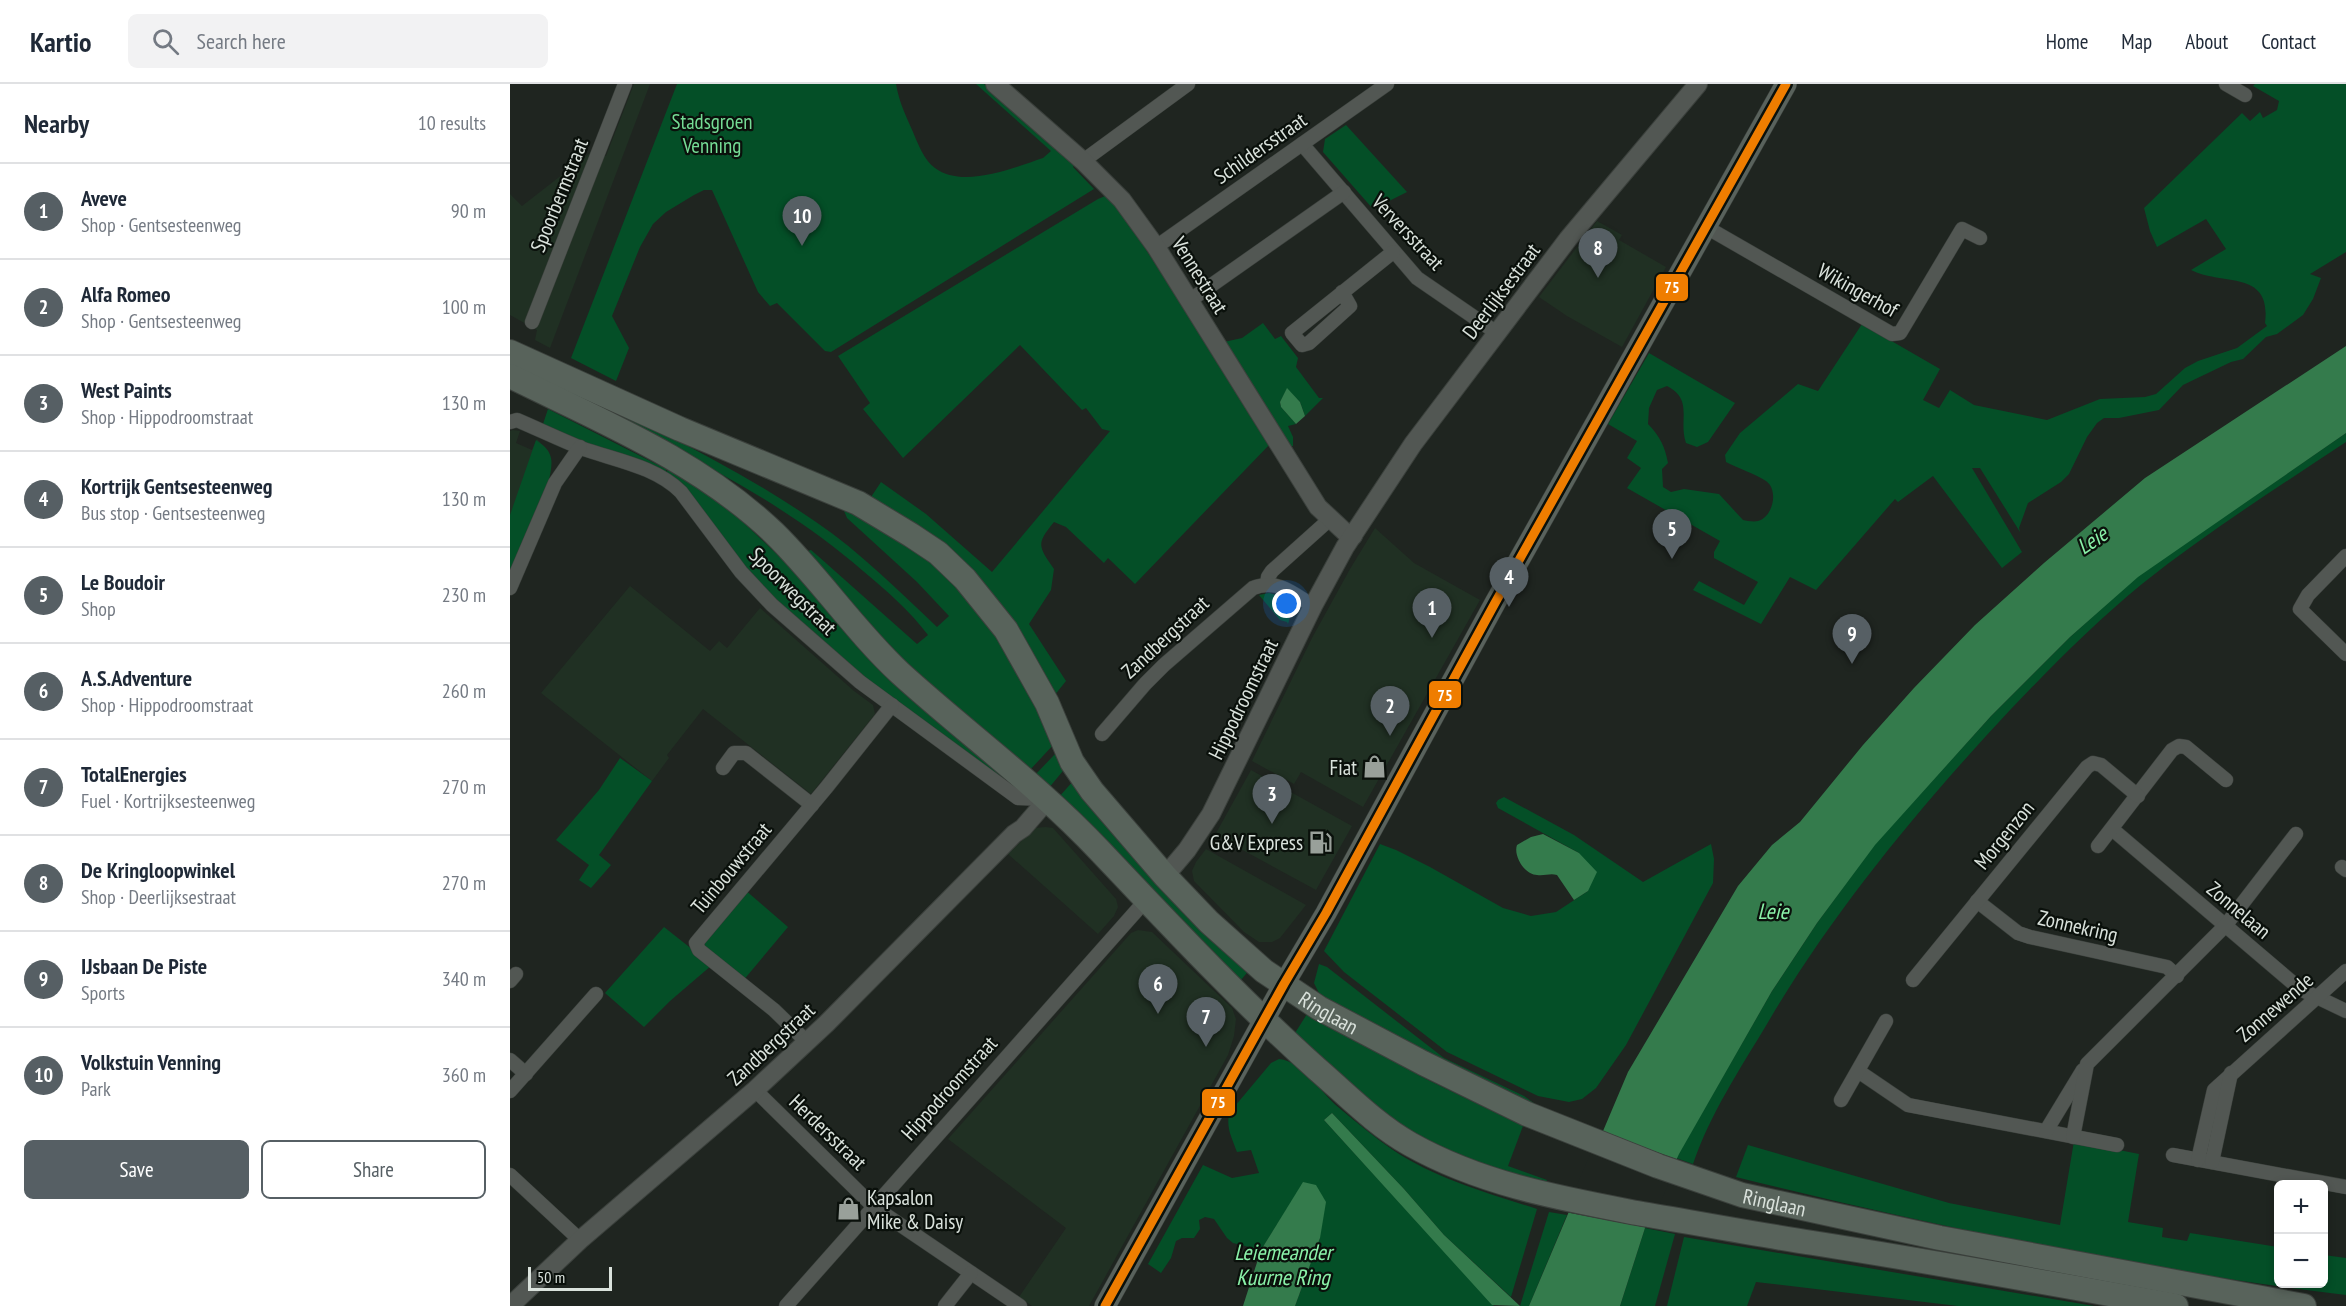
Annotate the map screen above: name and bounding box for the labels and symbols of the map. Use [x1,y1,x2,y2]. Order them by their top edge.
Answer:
street label: Schildersstraat [1208,106,1312,190]
park label: Stadsgroen Venning [671,108,753,159]
street label: Spoorbermstraat [524,134,594,256]
street label: Verversstraat [1365,188,1450,276]
pin: 10 [782,196,822,246]
pin: 8 [1578,228,1618,278]
street label: Vennestraat [1165,231,1234,319]
street label: Deerlijksestraat [1456,238,1546,344]
street label: Wikingerhof [1813,257,1903,323]
line badge: 75 [1655,273,1689,302]
text: 75 [1664,277,1680,297]
pin: 5 [1652,510,1692,559]
water label: Leie [2071,519,2114,560]
street label: Spoorwegstraat [743,541,843,641]
pin: 4 [1490,558,1528,607]
pin: 1 [1412,588,1452,638]
your location [1272,589,1301,618]
street label: Zandbergstraat [1116,590,1214,684]
pin: 9 [1832,614,1872,664]
street label: Hippodroomstraat [1202,634,1284,764]
line badge: 75 [1428,680,1462,709]
text: 75 [1437,685,1453,705]
pin: 2 [1370,686,1410,736]
place label: Fiat [1330,754,1357,781]
shop icon: Fiat [1362,754,1388,780]
pin: 3 [1252,774,1292,824]
street label: Morgenzon [1968,795,2040,875]
street label: Tuinbouwstraat [685,816,777,919]
place label: G&V Express [1210,829,1303,856]
fuel station icon: G&V Express [1308,829,1334,855]
street label: Zonnelaan [2201,875,2277,945]
water label: Leie [1757,897,1790,925]
street label: Zonnekring [2035,904,2121,948]
pin: 6 [1138,964,1178,1014]
street label: Zonnewende [2231,967,2319,1047]
street label: Ringlaan [1294,985,1363,1040]
street label: Zandbergstraat [722,997,820,1091]
pin: 7 [1186,998,1226,1047]
street label: Hippodroomstraat [895,1030,1003,1146]
street label: Herdersstraat [784,1088,873,1176]
line badge: 75 [1201,1088,1236,1117]
text: 75 [1210,1092,1226,1112]
street label: Ringlaan [1740,1182,1809,1222]
place label: Kapsalon Mike & Daisy [867,1184,963,1235]
shop icon: Kapsalon Mike & Daisy [836,1196,862,1222]
water label: Leiemeander Kuurne Ring [1234,1238,1335,1291]
scale bar [528,1264,612,1292]

